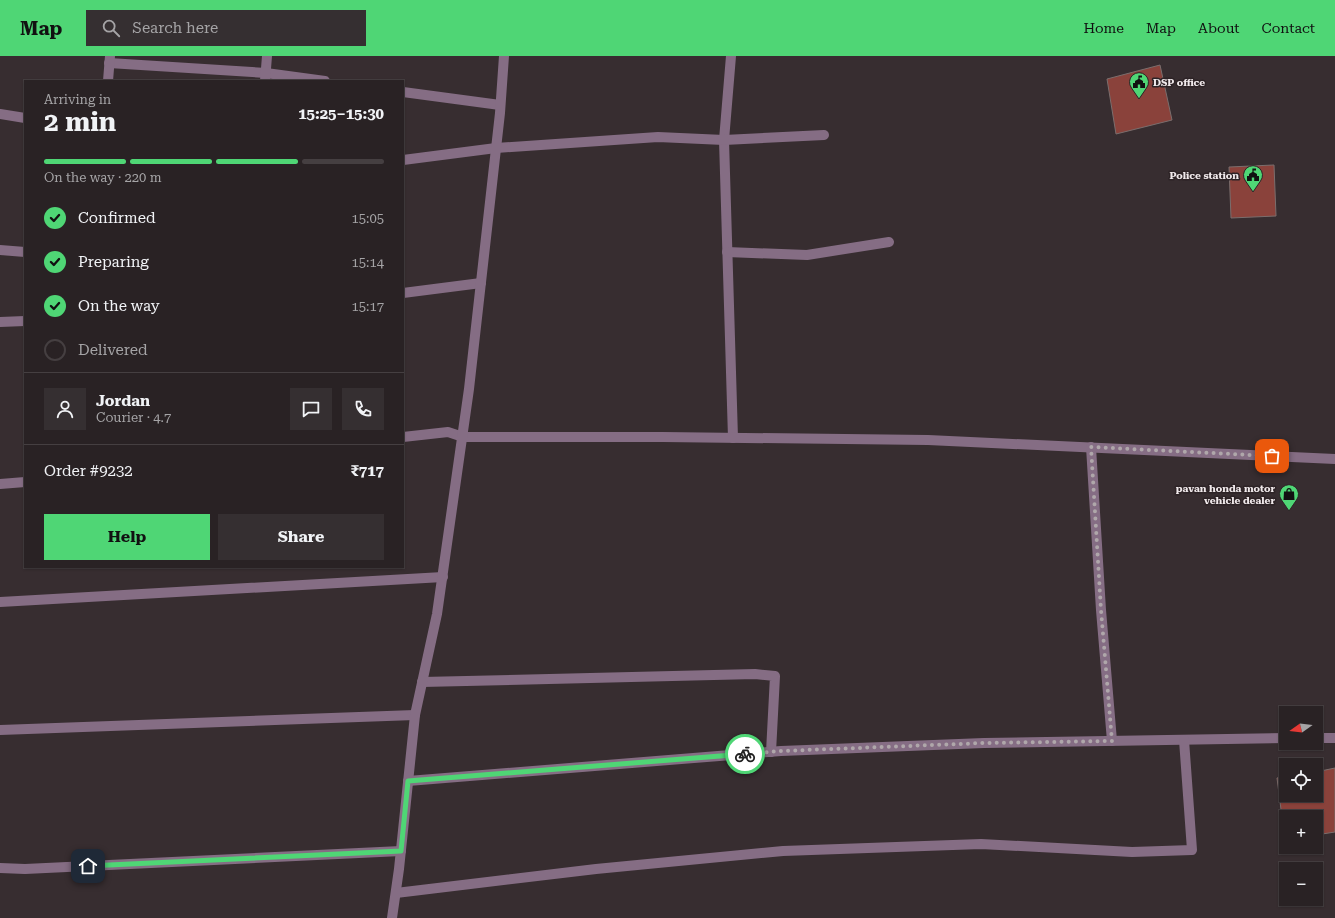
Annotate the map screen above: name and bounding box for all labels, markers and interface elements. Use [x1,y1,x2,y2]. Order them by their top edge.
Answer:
search box [86,10,366,46]
text: Map [20,17,62,40]
icon: search [100,17,122,39]
text: Search here [132,19,218,37]
text: Home [1083,20,1124,36]
text: Map [1146,20,1176,36]
text: About [1198,20,1240,36]
text: Contact [1262,20,1315,36]
public building icon: DSP office [1128,71,1150,99]
place label: DSP office [1153,77,1205,88]
text: Arriving in [44,92,111,107]
text: 15:25–15:30 [298,105,384,123]
text: 2 min [44,107,116,137]
public building icon: Police station [1242,164,1264,192]
text: On the way · 220 m [44,170,161,185]
place label: Police station [1170,170,1239,181]
icon: check [44,207,66,229]
text: Confirmed [78,209,156,227]
text: 15:05 [352,211,384,226]
icon: check [44,251,66,273]
text: Preparing [78,253,149,271]
text: 15:14 [352,255,384,270]
icon: check [44,295,66,317]
text: On the way [78,297,160,315]
text: 15:17 [352,299,384,314]
text: Delivered [78,341,148,359]
button: person [44,388,86,430]
button: chat [290,388,332,430]
button: phone [342,388,384,430]
text: Jordan [96,392,150,410]
text: Courier · 4.7 [96,410,171,425]
pin [1255,439,1289,473]
icon: bag [1261,445,1283,467]
text: Order #9232 [44,462,133,480]
text: ₹717 [350,462,384,480]
place label: pavan honda motor vehicle dealer [1176,483,1275,506]
shop icon: pavan honda motor vehicle dealer [1278,483,1300,511]
button: Help [44,514,210,560]
button: Share [218,514,384,560]
north arrow [1279,706,1323,750]
map controls [1279,706,1323,906]
courier [725,734,765,774]
icon: bike [734,743,756,765]
button: locate [1279,758,1323,802]
button: + [1279,810,1323,854]
pin [71,849,105,883]
icon: home [77,855,99,877]
button: − [1279,862,1323,906]

